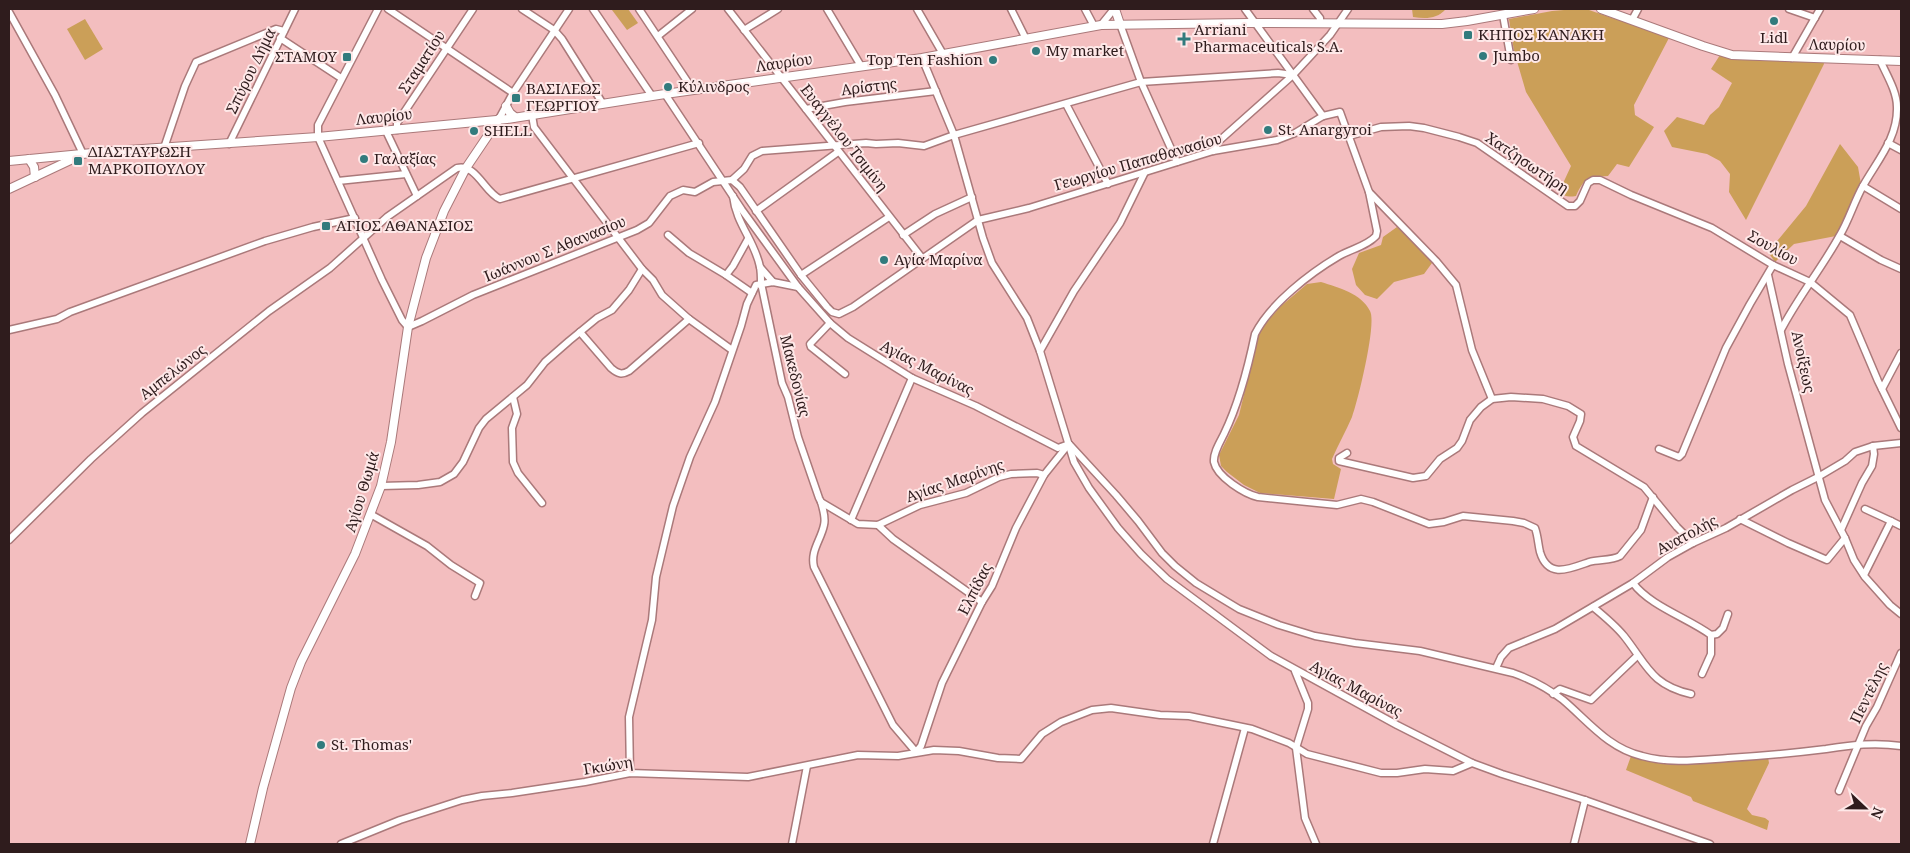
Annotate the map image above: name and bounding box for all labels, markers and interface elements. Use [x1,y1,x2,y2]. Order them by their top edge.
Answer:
marker: Lidl [1768,15,1780,27]
place label: Arriani Pharmaceuticals S.A. [1194,19,1343,56]
street label: Σπύρου Δήμα [221,24,280,117]
place label: ΚΗΠΟΣ ΚΑΝΑΚΗ [1478,24,1604,44]
street label: Σταματίου [393,26,449,97]
place label: Lidl [1760,27,1788,47]
marker: ΚΗΠΟΣ ΚΑΝΑΚΗ [1462,29,1474,41]
marker: Arriani Pharmaceuticals S.A. [1178,33,1190,45]
street label: Λαυρίου [1808,34,1866,54]
place label: My market [1046,40,1124,60]
marker: My market [1030,45,1042,57]
place label: Jumbo [1492,45,1540,65]
place label: ΣΤΑΜΟΥ [275,46,338,66]
street label: Λαυρίου [754,48,813,76]
place label: Top Ten Fashion [867,49,983,69]
marker: Jumbo [1477,50,1489,62]
marker: ΣΤΑΜΟΥ [341,51,353,63]
marker: Top Ten Fashion [987,54,999,66]
street label: Αρίστης [840,73,898,99]
place label: Κύλινδρος [678,76,750,96]
place label: ΒΑΣΙΛΕΩΣ ΓΕΩΡΓΙΟΥ [526,78,601,115]
street label: Ευαγγέλου Τσιμίνη [797,80,893,195]
marker: Κύλινδρος [662,81,674,93]
marker: ΒΑΣΙΛΕΩΣ ΓΕΩΡΓΙΟΥ [510,92,522,104]
street label: Λαυρίου [354,103,413,129]
place label: St. Anargyroi [1278,119,1372,139]
place label: SHELL [484,120,532,140]
marker: St. Anargyroi [1262,124,1274,136]
marker: SHELL [468,125,480,137]
street label: Χατζησωτήρη [1482,127,1573,197]
street label: Γεωργίου Παπαθανασίου [1052,128,1224,195]
place label: ΔΙΑΣΤΑΥΡΩΣΗ ΜΑΡΚΟΠΟΥΛΟΥ [88,141,206,178]
place label: Γαλαξίας [374,148,436,168]
marker: Γαλαξίας [358,153,370,165]
marker: ΔΙΑΣΤΑΥΡΩΣΗ ΜΑΡΚΟΠΟΥΛΟΥ [72,155,84,167]
street label: Ιωάννου Σ Αθανασίου [481,210,629,286]
place label: ΑΓΙΟΣ ΑΘΑΝΑΣΙΟΣ [336,215,473,235]
marker: ΑΓΙΟΣ ΑΘΑΝΑΣΙΟΣ [320,220,332,232]
street label: Σουλίου [1745,225,1802,269]
place label: Αγία Μαρίνα [894,249,983,269]
marker: Αγία Μαρίνα [878,254,890,266]
street label: Ανοίξεως [1788,329,1820,395]
street label: Μακεδονίας [776,333,816,419]
street label: Αγίας Μαρίνας [877,335,978,399]
street label: Αμπελώνος [135,339,210,404]
street label: Αγίου Θωμά [339,448,383,535]
street label: Αγίας Μαρίνης [903,454,1006,506]
street label: Ανατολής [1653,510,1721,559]
street label: Ελπίδας [952,559,996,618]
street label: Αγίας Μαρίνας [1307,655,1406,721]
street label: Πεντέλης [1845,659,1892,727]
place label: St. Thomas' [331,734,412,754]
marker: St. Thomas' [315,739,327,751]
street label: Γκιώνη [582,751,634,779]
north arrow [1840,783,1890,833]
text: N [1867,804,1888,822]

